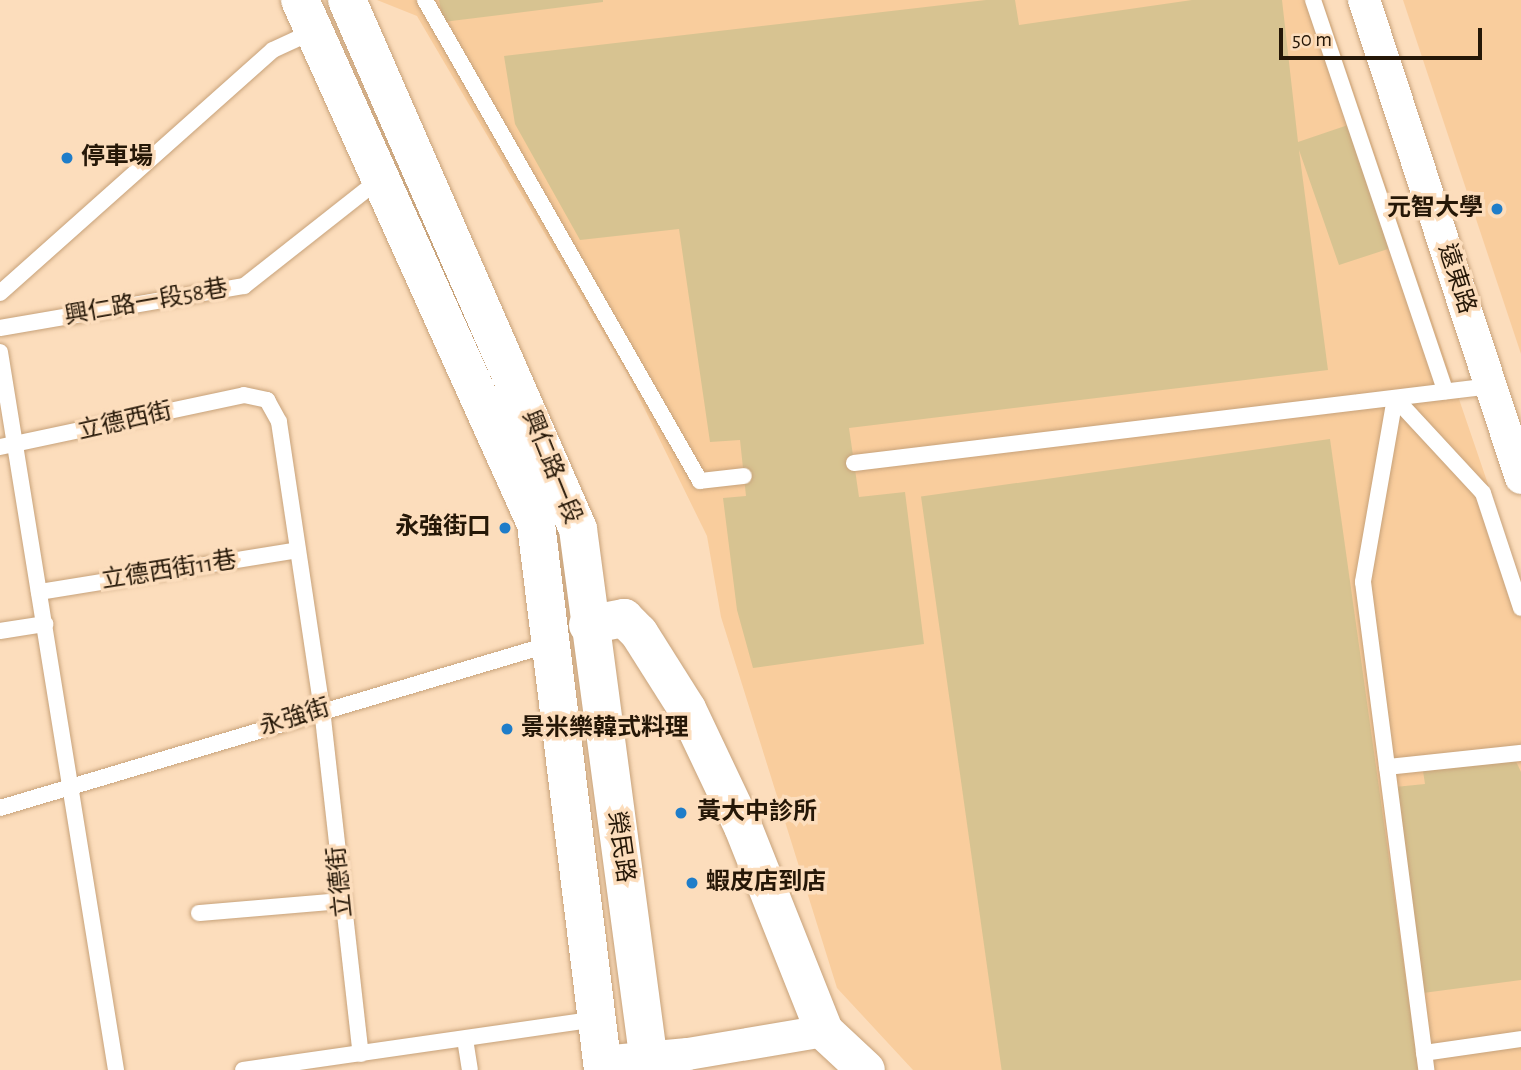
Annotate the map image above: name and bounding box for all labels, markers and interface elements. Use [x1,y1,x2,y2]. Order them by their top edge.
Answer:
scale bar [1283,14,1486,58]
text: 50 m [1292,29,1332,50]
place label: 停車場 [81,144,153,172]
marker: 停車場 [59,150,75,166]
place label: 元智大學 [1387,195,1483,223]
marker: 元智大學 [1489,201,1505,217]
street label: 遠東路 [1431,240,1481,318]
street label: 興仁路一段58巷 [62,274,230,332]
street label: 立德西街 [75,397,175,447]
street label: 興仁路一段 [515,406,587,528]
place label: 永強街口 [395,514,491,542]
marker: 永強街口 [497,520,513,536]
street label: 立德西街11巷 [99,546,239,596]
street label: 永強街 [256,694,334,742]
place label: 景米樂韓式料理 [521,715,689,743]
marker: 景米樂韓式料理 [499,721,515,737]
place label: 黃大中診所 [697,799,817,827]
marker: 黃大中診所 [671,803,691,823]
street label: 榮民路 [601,809,639,885]
street label: 立德街 [323,845,359,919]
place label: 蝦皮店到店 [706,869,826,897]
marker: 蝦皮店到店 [684,875,700,891]

